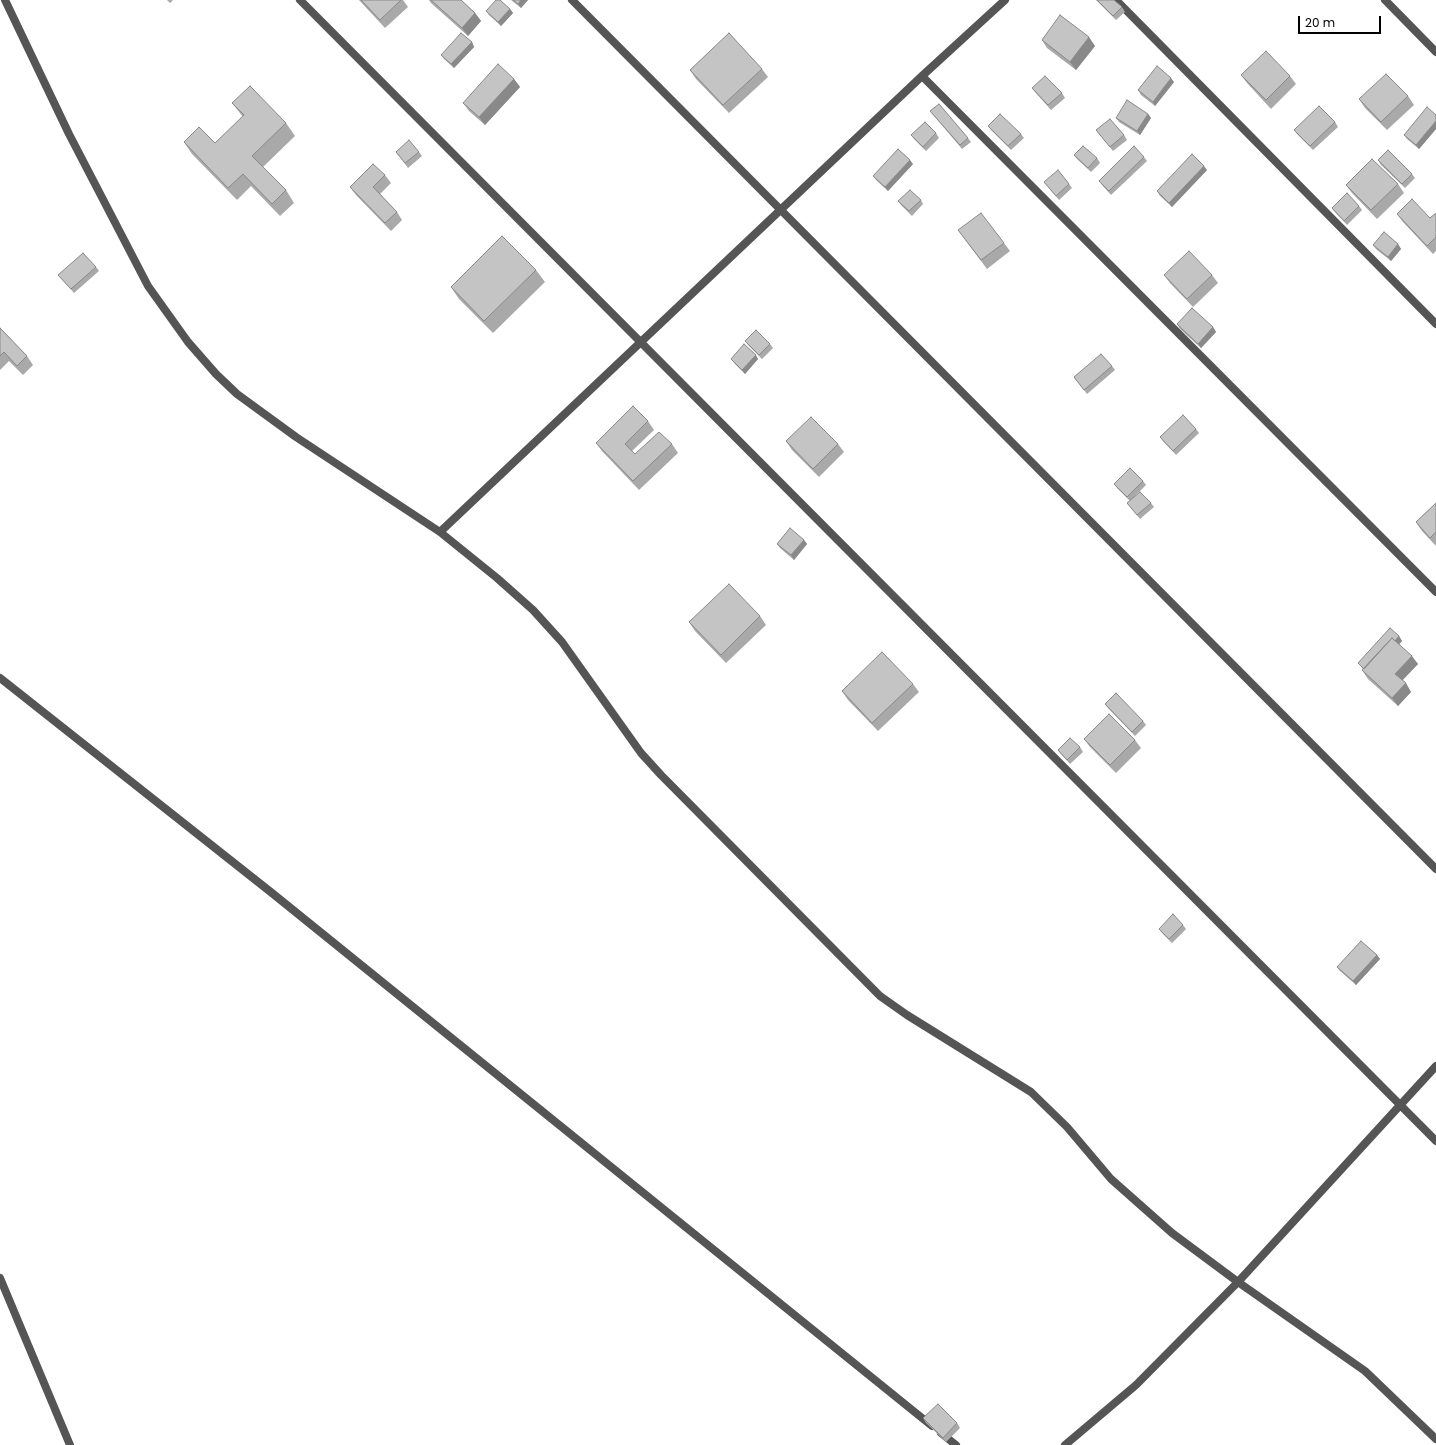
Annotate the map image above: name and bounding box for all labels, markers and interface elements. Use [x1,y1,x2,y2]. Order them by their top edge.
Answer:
scale bar [1300,8,1383,34]
text: 20 m [1305,14,1335,31]

